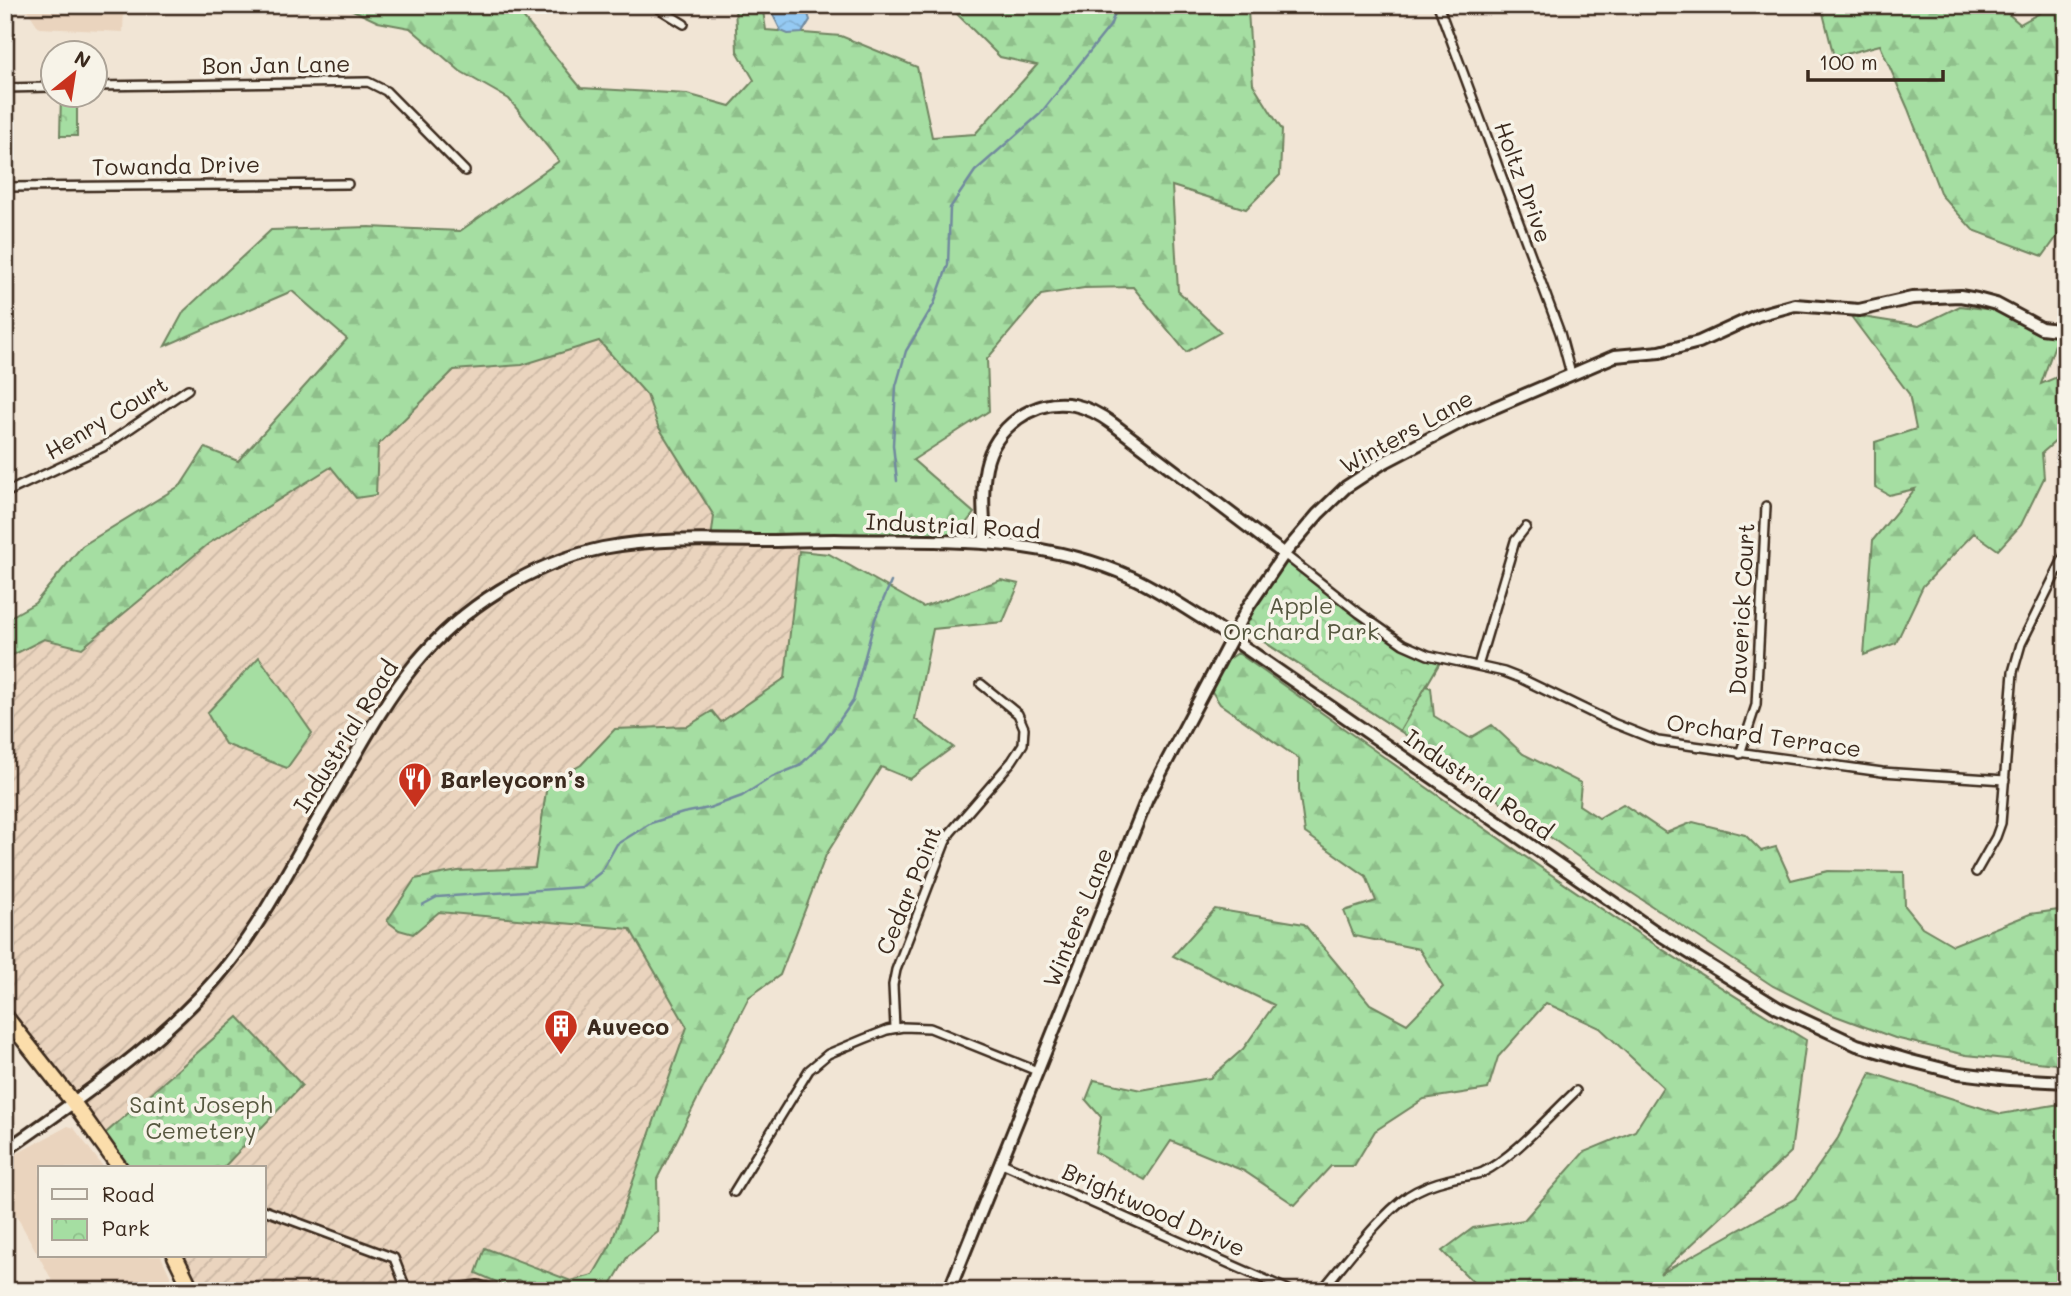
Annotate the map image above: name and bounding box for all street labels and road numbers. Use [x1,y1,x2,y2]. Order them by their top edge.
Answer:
street label: Bon Jan Lane [201,48,351,80]
street label: Holtz Drive [1488,117,1560,247]
street label: Towanda Drive [92,149,260,181]
street label: Henry Court [39,368,173,466]
street label: Winters Lane [1334,382,1478,480]
street label: Industrial Road [865,505,1041,545]
street label: Daverick Court [1722,522,1760,696]
street label: Industrial Road [286,654,404,818]
street label: Orchard Terrace [1665,706,1863,764]
street label: Industrial Road [1399,722,1559,846]
street label: Cedar Point [869,821,947,959]
street label: Winters Lane [1035,843,1119,991]
street label: Brightwood Drive [1058,1155,1250,1263]

